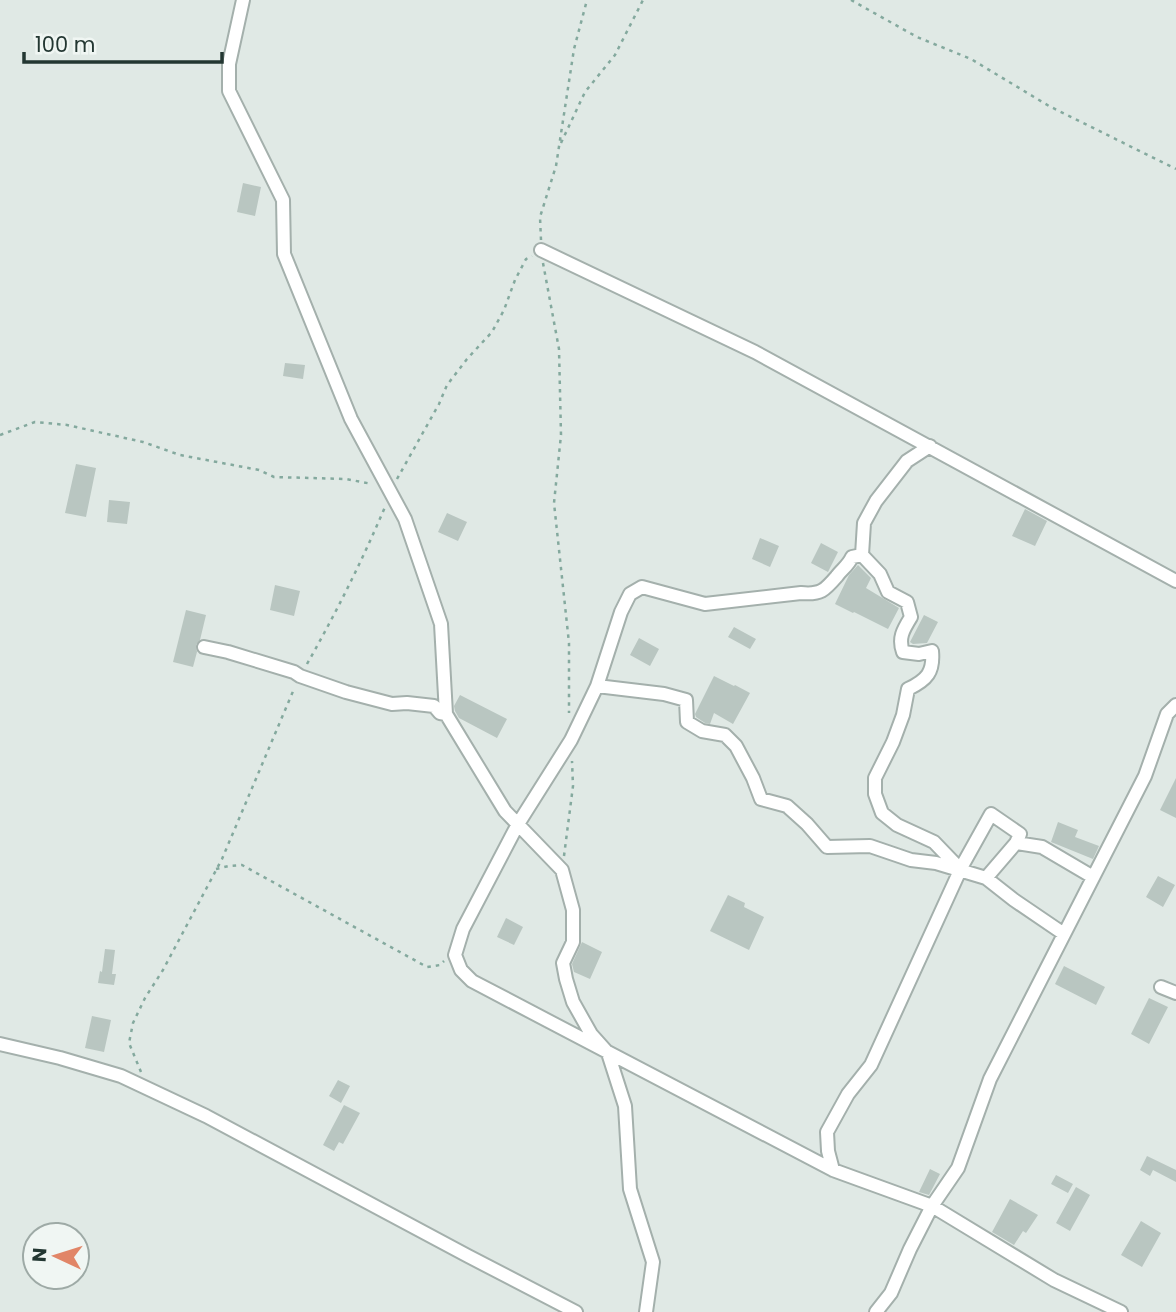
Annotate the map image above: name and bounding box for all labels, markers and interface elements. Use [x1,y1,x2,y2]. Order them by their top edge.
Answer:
scale bar [24,21,222,65]
text: 100 m [35,30,95,59]
north arrow [21,1221,91,1291]
text: N [26,1247,54,1263]

